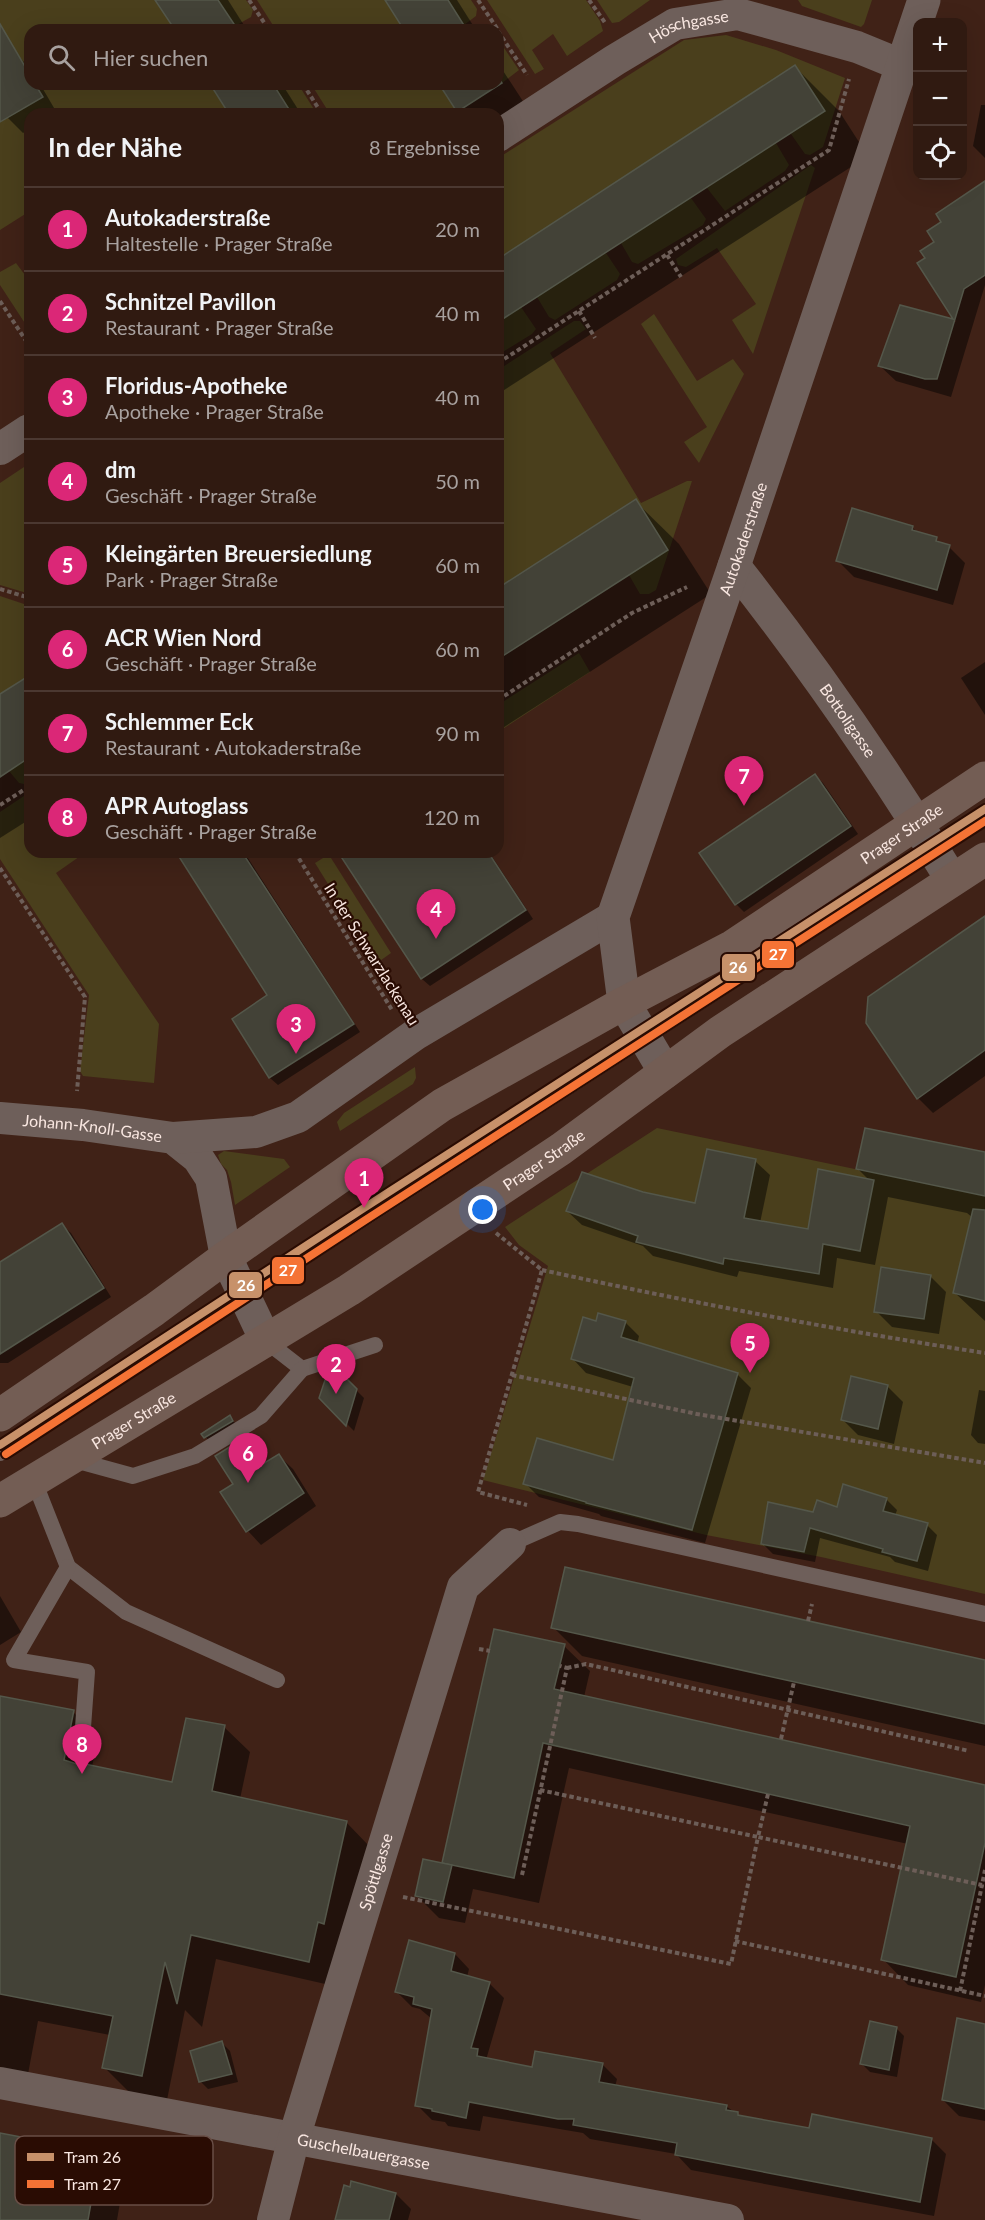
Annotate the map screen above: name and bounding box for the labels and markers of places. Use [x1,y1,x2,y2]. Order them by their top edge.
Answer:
pin: 7 [724,756,764,806]
pin: 4 [416,890,456,939]
pin: 3 [276,1004,316,1054]
pin: 1 [344,1158,384,1208]
pin: 5 [730,1324,770,1373]
pin: 2 [316,1344,356,1394]
pin: 6 [228,1434,268,1483]
pin: 8 [62,1724,101,1774]

